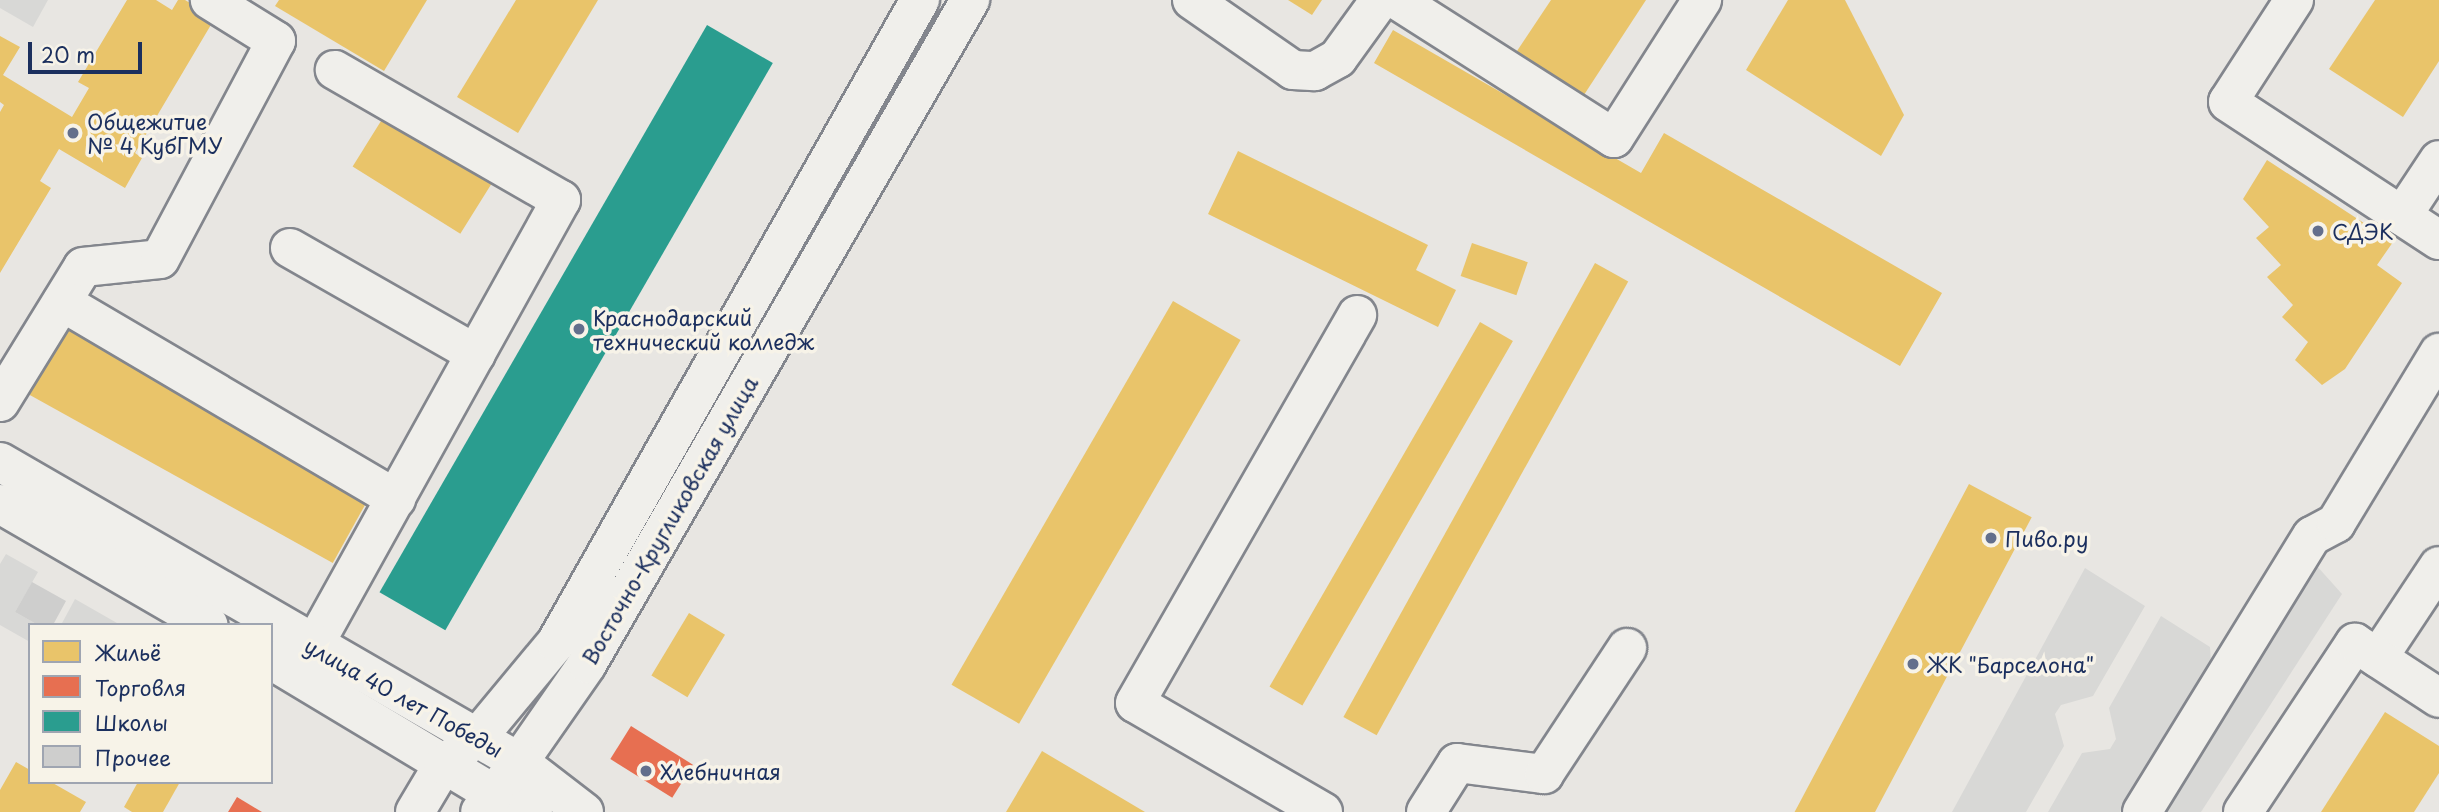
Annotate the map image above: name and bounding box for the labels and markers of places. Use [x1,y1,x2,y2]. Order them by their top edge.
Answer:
place label: Общежитие № 4 КубГМУ [87,108,223,158]
marker: Общежитие № 4 КубГМУ [65,125,81,141]
place label: СДЭК [2332,218,2394,244]
marker: СДЭК [2310,223,2326,239]
place label: Краснодарский технический колледж [593,304,815,354]
marker: Краснодарский технический колледж [571,321,587,337]
place label: Пиво.ру [2005,525,2088,551]
marker: Пиво.ру [1983,530,1999,546]
place label: ЖК "Барселона" [1927,651,2095,677]
marker: ЖК "Барселона" [1905,656,1921,672]
place label: Хлебничная [660,758,781,784]
marker: Хлебничная [638,763,654,779]

